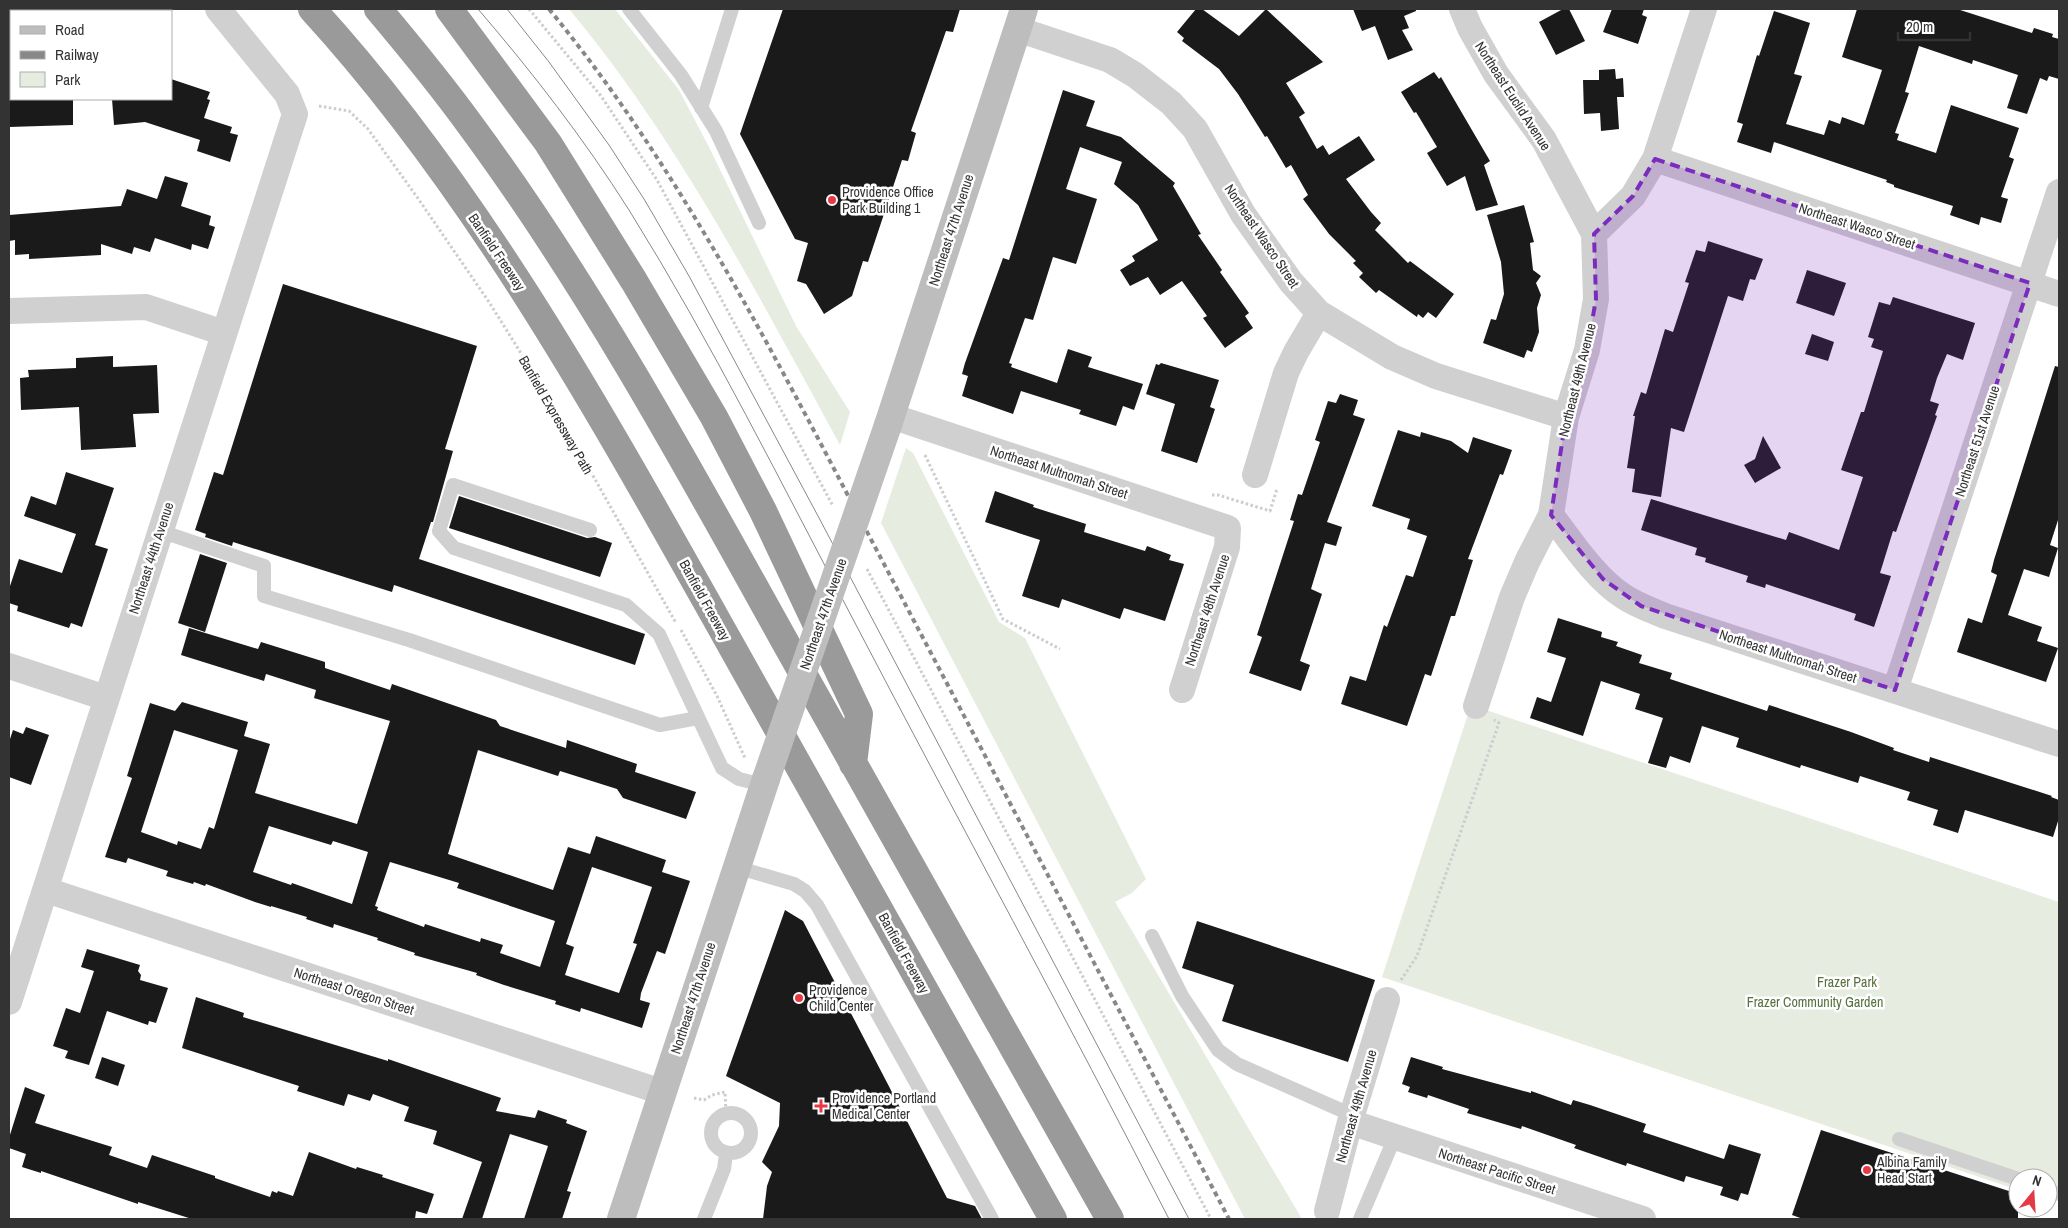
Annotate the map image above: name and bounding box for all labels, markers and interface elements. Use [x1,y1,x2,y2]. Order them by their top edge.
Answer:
legend [10,10,172,100]
scale bar [1898,10,1970,42]
text: 20 m [1906,16,1933,37]
text: Road [55,19,84,40]
street label: Northeast Euclid Avenue [1471,38,1555,154]
text: Railway [55,44,100,65]
text: Park [55,69,81,90]
street label: Northeast 47th Avenue [924,172,978,288]
street label: Northeast Wasco Street [1221,181,1303,291]
place label: Providence Office Park Building 1 [842,183,934,217]
marker: Providence Office Park Building 1 [826,194,838,206]
street label: Northeast Wasco Street [1796,199,1918,253]
street label: Banfield Freeway [465,210,530,294]
street label: Northeast 49th Avenue [1554,321,1600,439]
street label: Banfield Expressway Path [515,352,597,478]
street label: Northeast 51st Avenue [1951,383,2003,499]
street label: Northeast Multnomah Street [988,441,1130,503]
street label: Northeast 44th Avenue [124,500,178,616]
street label: Northeast 48th Avenue [1180,552,1234,668]
street label: Northeast 47th Avenue [796,556,850,672]
street label: Banfield Freeway [675,557,735,644]
street label: Northeast Multnomah Street [1717,625,1859,687]
street label: Banfield Freeway [874,910,934,997]
street label: Northeast 47th Avenue [666,940,720,1056]
street label: Northeast Oregon Street [292,963,416,1019]
park label: Frazer Park [1817,973,1877,991]
place label: Providence Child Center [809,981,874,1015]
marker: Providence Child Center [793,992,805,1004]
park label: Frazer Community Garden [1747,993,1883,1011]
street label: Northeast 49th Avenue [1331,1047,1381,1165]
place label: Providence Portland Medical Center [832,1089,936,1123]
marker: Providence Portland Medical Center [814,1099,828,1113]
street label: Northeast Pacific Street [1436,1144,1558,1198]
place label: Albina Family Head Start [1876,1153,1947,1187]
marker: Albina Family Head Start [1861,1164,1873,1176]
north arrow [2008,1168,2058,1218]
text: N [2030,1171,2044,1190]

